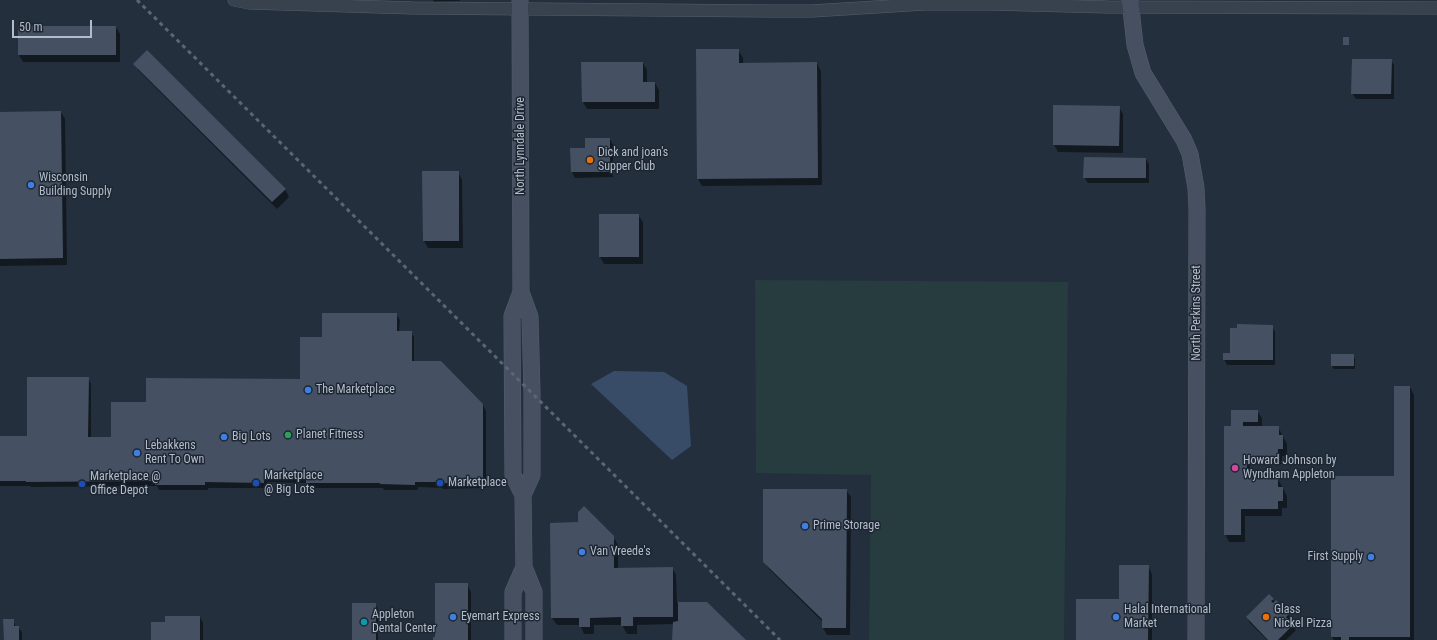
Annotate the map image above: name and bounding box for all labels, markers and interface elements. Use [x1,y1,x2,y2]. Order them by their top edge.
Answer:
scale bar [14,12,94,38]
text: 50 m [19,20,43,34]
street label: North Lynndale Drive [514,97,528,195]
place label: Dick and joan's Supper Club [598,146,668,174]
marker: Dick and joan's Supper Club [585,155,595,165]
place label: Wisconsin Building Supply [39,171,112,199]
marker: Wisconsin Building Supply [26,180,36,190]
street label: North Perkins Street [1190,265,1204,361]
place label: The Marketplace [316,383,395,397]
marker: The Marketplace [303,385,313,395]
place label: Planet Fitness [296,428,363,442]
place label: Big Lots [232,430,271,444]
marker: Planet Fitness [283,430,293,440]
marker: Big Lots [219,432,229,442]
place label: Lebakkens Rent To Own [145,439,204,467]
marker: Lebakkens Rent To Own [132,448,142,458]
place label: Howard Johnson by Wyndham Appleton [1243,454,1337,482]
marker: Howard Johnson by Wyndham Appleton [1230,463,1240,473]
place label: Marketplace @ Big Lots [264,469,323,497]
place label: Marketplace @ Office Depot [90,470,161,498]
place label: Marketplace [448,476,507,490]
marker: Marketplace @ Big Lots [251,478,261,488]
marker: Marketplace [435,478,445,488]
marker: Marketplace @ Office Depot [77,479,87,489]
place label: Prime Storage [813,519,880,533]
marker: Prime Storage [800,521,810,531]
place label: Van Vreede's [590,545,651,559]
marker: Van Vreede's [577,547,587,557]
place label: First Supply [1307,550,1363,564]
marker: First Supply [1366,552,1376,562]
place label: Halal International Market [1124,603,1211,631]
place label: Glass Nickel Pizza [1274,603,1332,631]
place label: Appleton Dental Center [372,608,436,636]
place label: Eyemart Express [461,610,540,624]
marker: Eyemart Express [448,612,458,622]
marker: Halal International Market [1111,612,1121,622]
marker: Glass Nickel Pizza [1261,612,1271,622]
marker: Appleton Dental Center [359,617,369,627]

